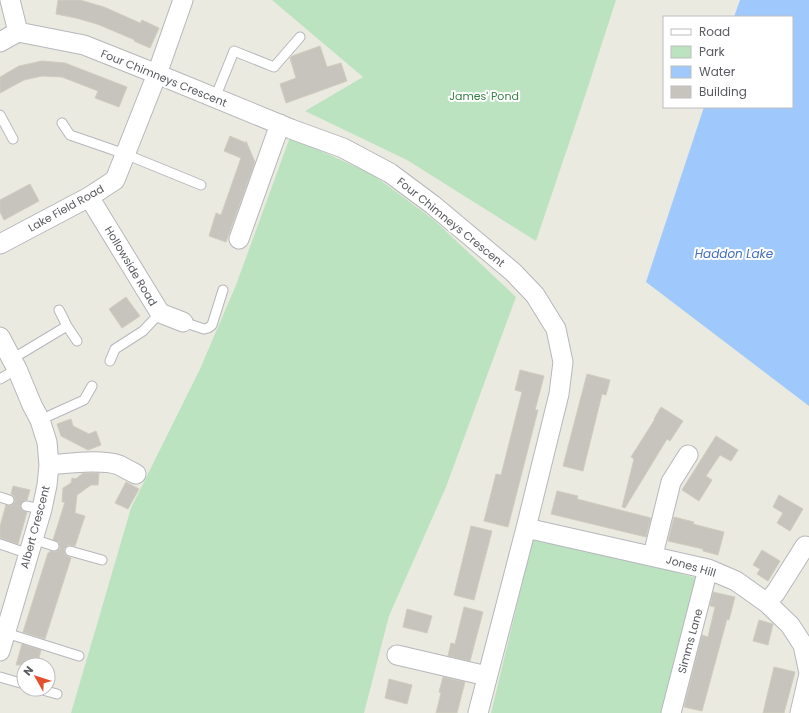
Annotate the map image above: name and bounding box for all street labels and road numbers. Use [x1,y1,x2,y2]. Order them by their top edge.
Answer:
street label: Four Chimneys Crescent [99,45,229,111]
street label: Four Chimneys Crescent [394,173,508,271]
street label: Lake Field Road [25,181,107,235]
street label: Hollowside Road [101,223,161,309]
street label: Albert Crescent [16,484,54,570]
street label: Jones Hill [664,551,718,581]
street label: Simms Lane [674,607,706,675]

